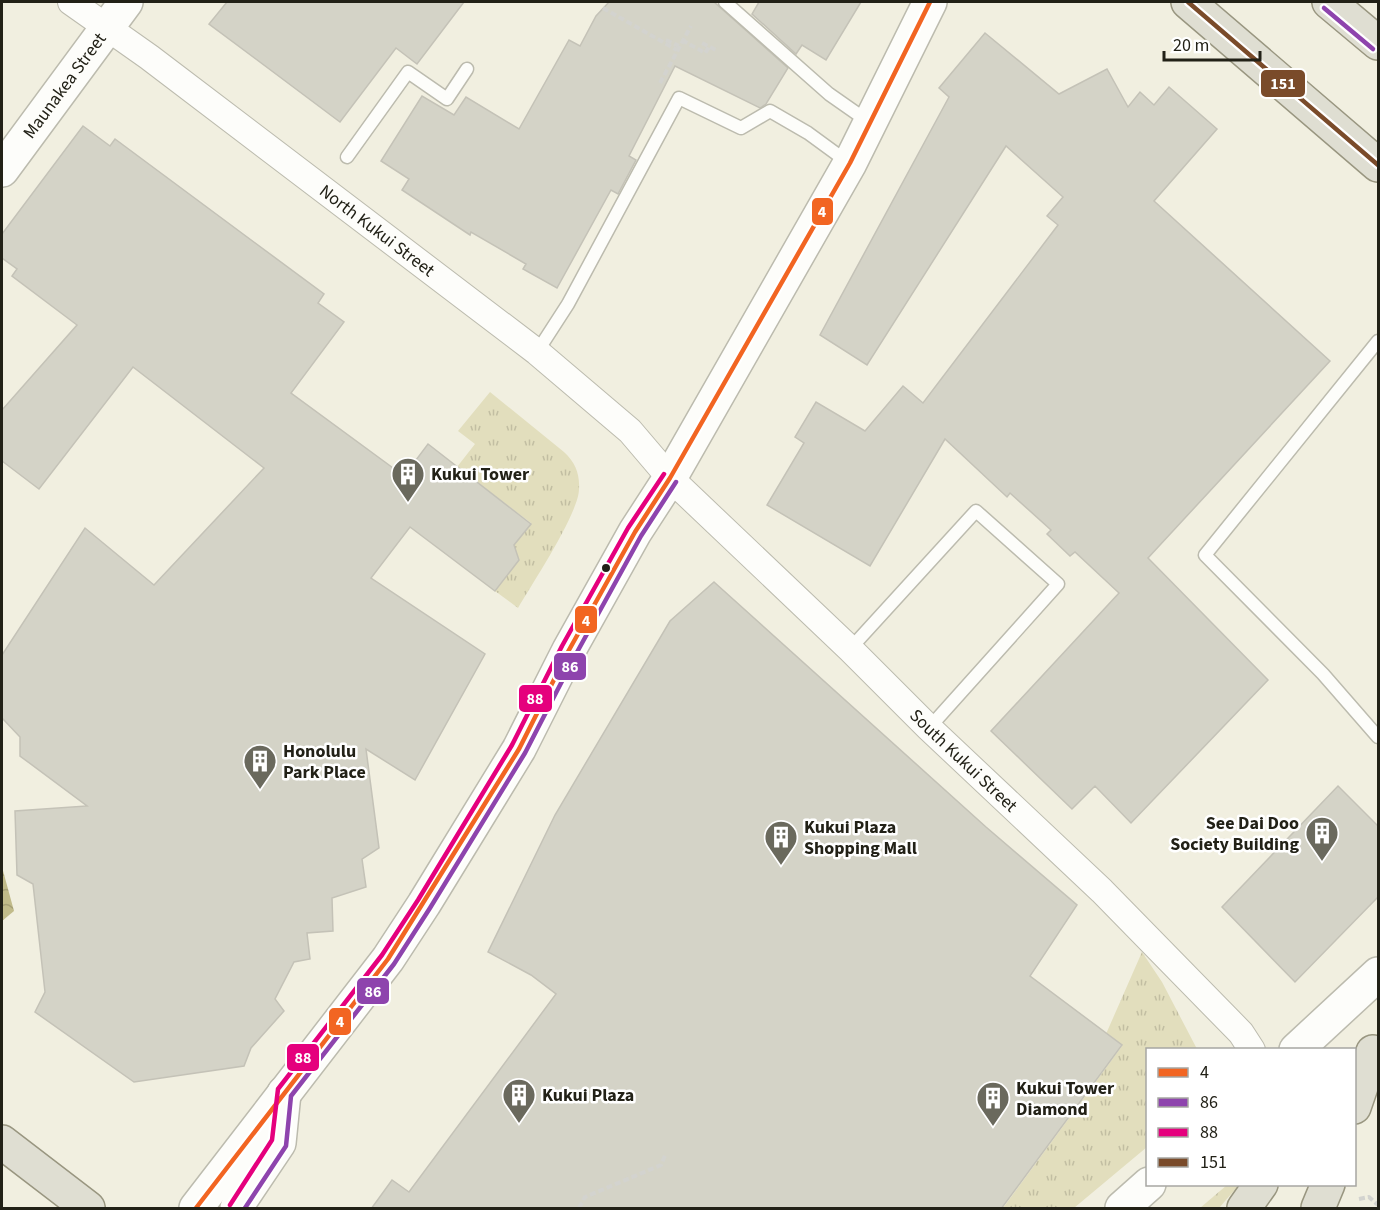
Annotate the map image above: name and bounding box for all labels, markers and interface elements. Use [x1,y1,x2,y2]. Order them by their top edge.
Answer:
scale bar [1164,24,1260,62]
street label: Maunakea Street [17,27,112,144]
text: 20 m [1173,33,1209,58]
line badge: 151 [1260,69,1306,98]
text: 151 [1270,73,1296,95]
street label: North Kukui Street [314,178,440,282]
line badge: 4 [811,197,834,226]
text: 4 [818,201,827,223]
building icon: Kukui Tower [390,456,426,503]
place label: Kukui Tower [431,462,530,487]
unlabelled marker [600,562,612,574]
line badge: 4 [574,605,598,634]
text: 4 [582,610,591,632]
line badge: 86 [553,652,587,681]
text: 86 [562,656,578,678]
line badge: 88 [518,684,553,713]
text: 88 [527,688,543,710]
street label: South Kukui Street [904,703,1023,818]
place label: Honolulu Park Place [283,739,366,785]
building icon: Honolulu Park Place [242,743,278,790]
place label: See Dai Doo Society Building [1170,811,1299,857]
place label: Kukui Plaza Shopping Mall [804,815,917,861]
building icon: See Dai Doo Society Building [1304,815,1340,862]
building icon: Kukui Plaza Shopping Mall [763,819,799,866]
line badge: 86 [356,977,390,1005]
text: 86 [365,981,381,1003]
line badge: 4 [328,1007,352,1036]
text: 4 [336,1011,345,1033]
line badge: 88 [286,1043,320,1072]
text: 88 [295,1047,311,1069]
legend [1146,1048,1356,1186]
text: 4 [1200,1060,1209,1085]
place label: Kukui Tower Diamond [1016,1076,1115,1122]
building icon: Kukui Plaza [501,1077,537,1124]
building icon: Kukui Tower Diamond [975,1080,1011,1127]
place label: Kukui Plaza [542,1083,634,1108]
text: 86 [1200,1090,1218,1115]
text: 88 [1200,1120,1218,1145]
text: 151 [1200,1150,1227,1175]

